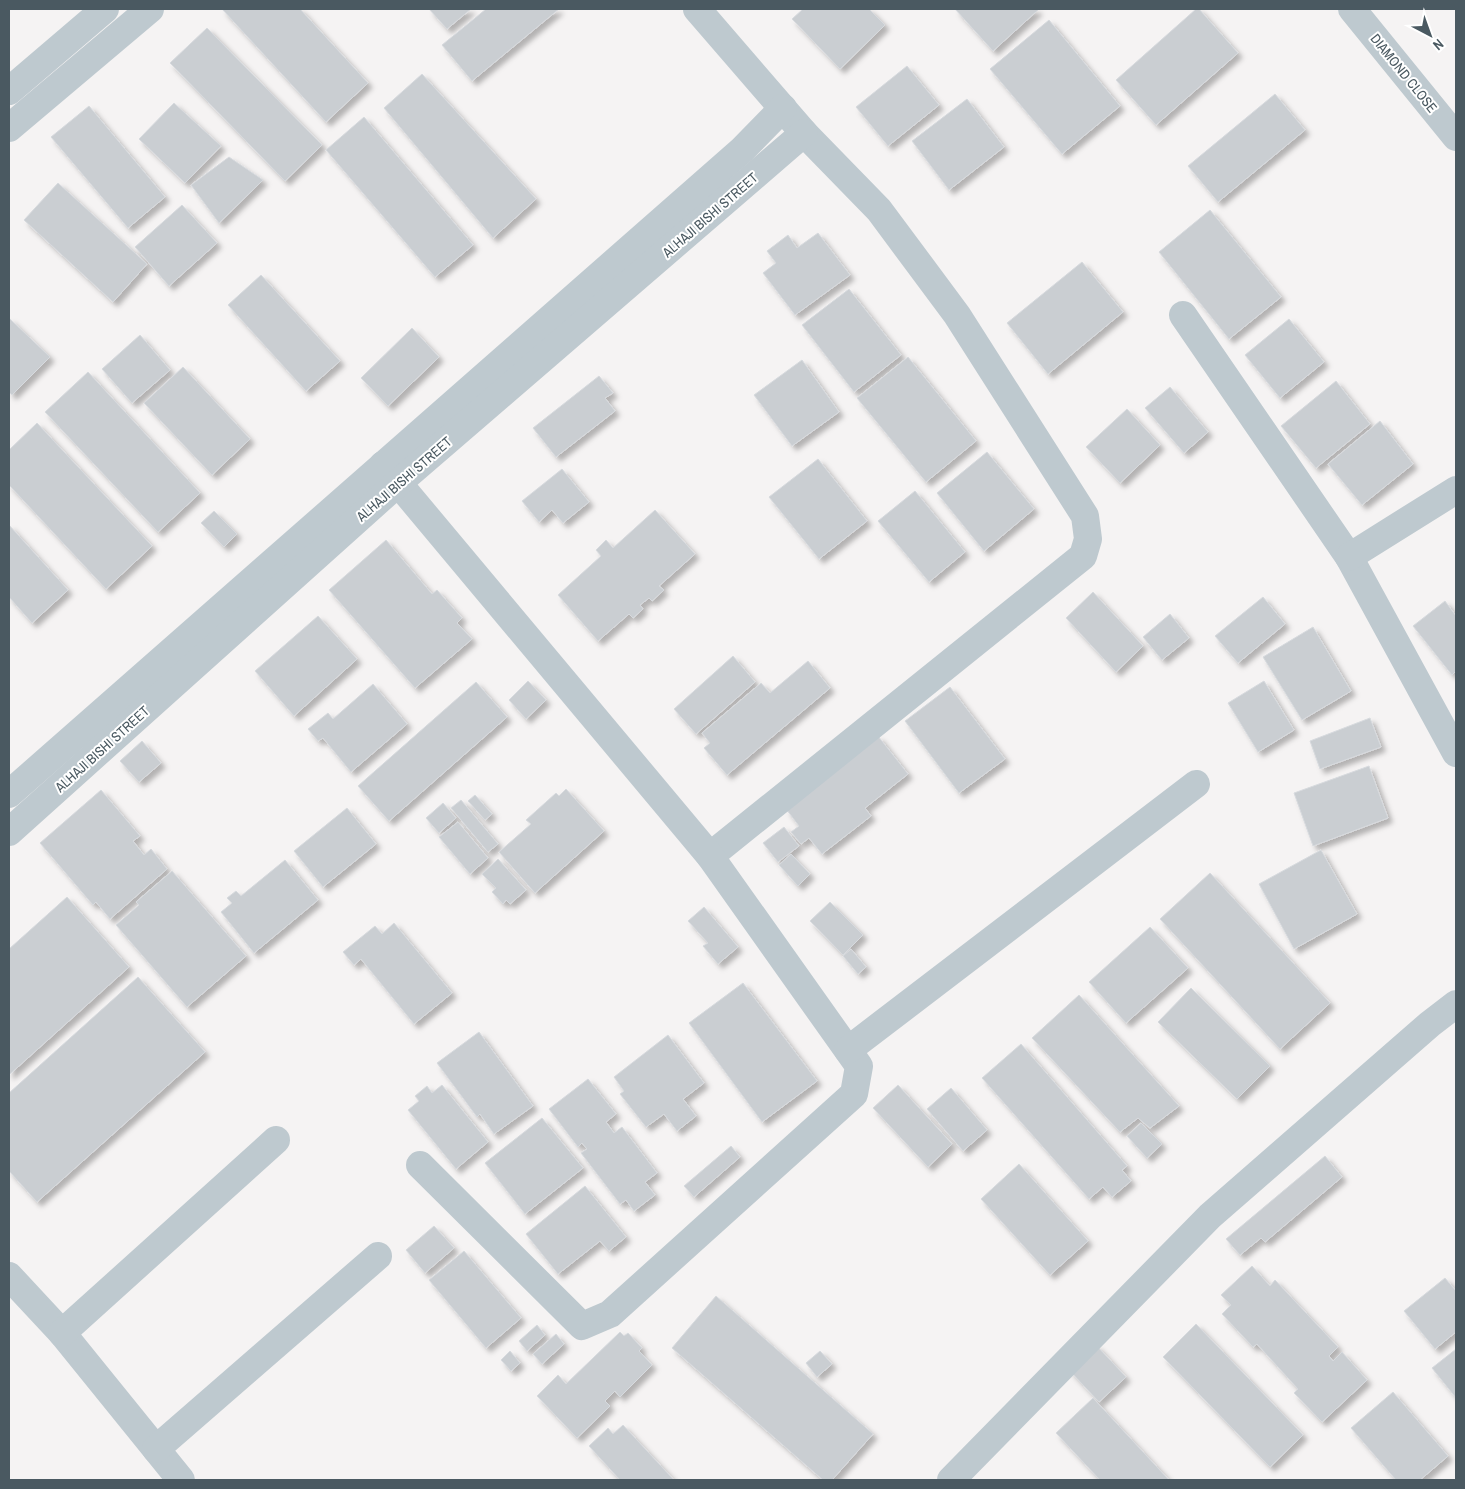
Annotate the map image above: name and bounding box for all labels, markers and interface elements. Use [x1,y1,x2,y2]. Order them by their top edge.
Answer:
north arrow [1405,10,1455,60]
street label: DIAMOND CLOSE [1367,30,1441,116]
street label: ALHAJI BISHI STREET [658,169,761,262]
street label: ALHAJI BISHI STREET [352,433,455,526]
street label: ALHAJI BISHI STREET [50,702,153,797]

